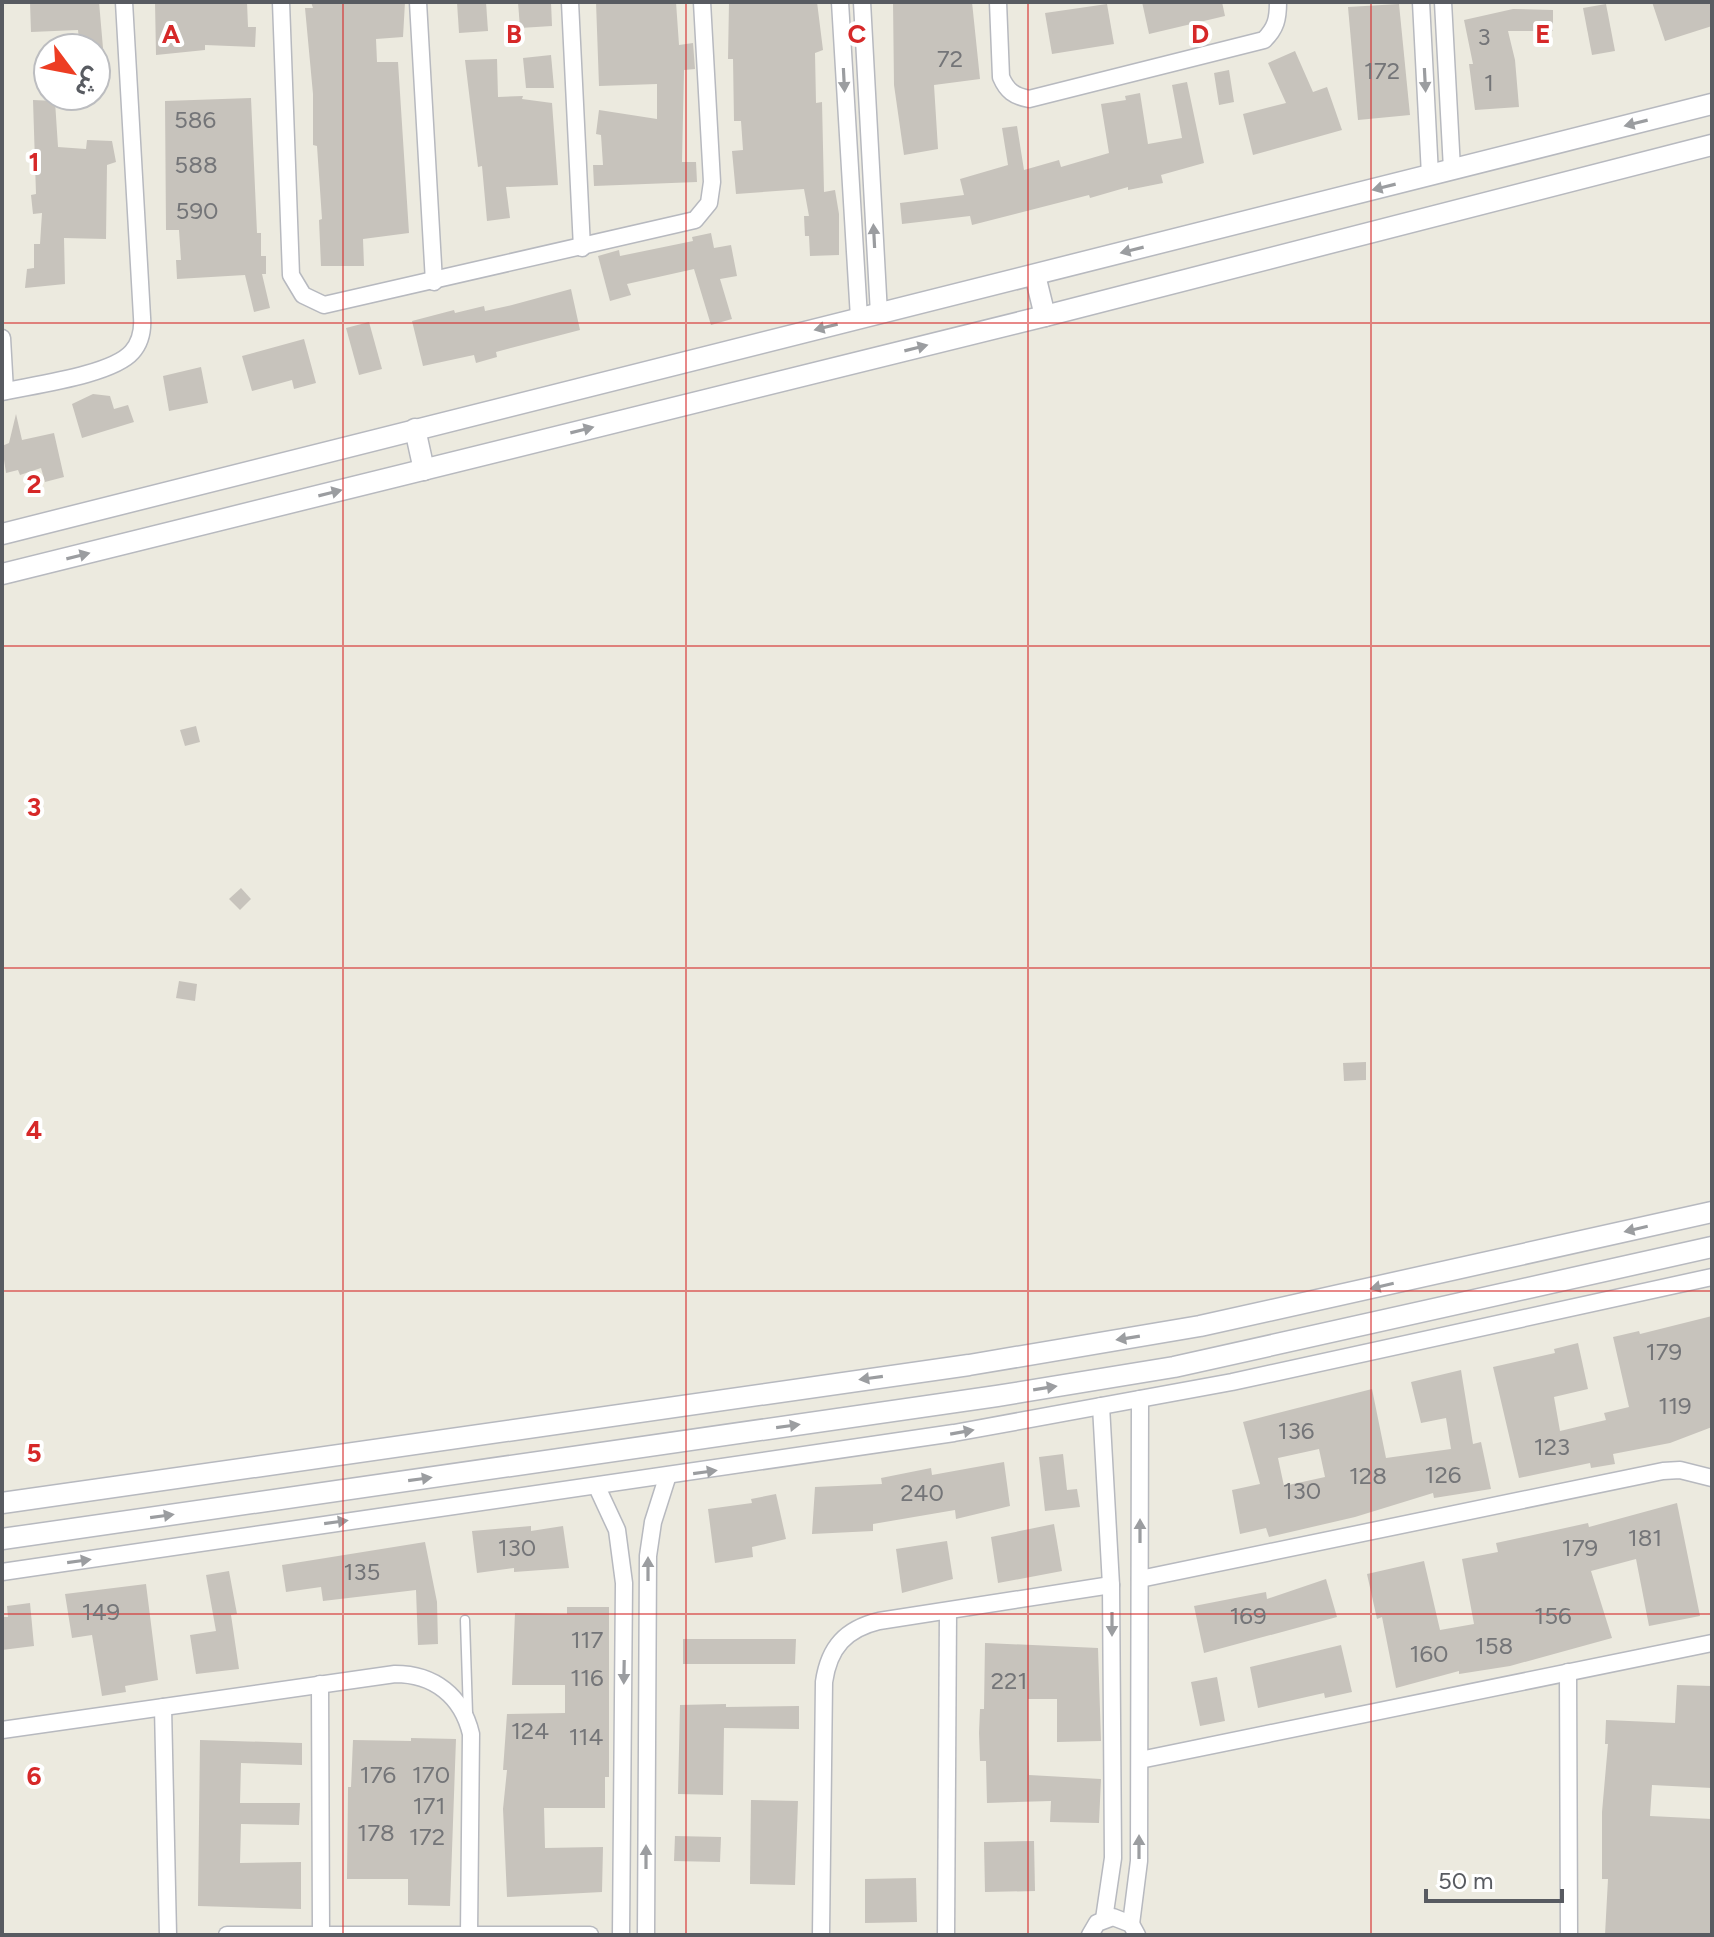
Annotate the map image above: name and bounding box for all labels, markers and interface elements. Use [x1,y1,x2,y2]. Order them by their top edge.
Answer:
text: A [162,18,181,50]
text: B [506,18,522,50]
text: C [848,18,867,50]
text: D [1191,18,1209,50]
text: E [1535,18,1551,50]
house number: 3 [1477,22,1491,51]
north arrow [32,32,112,112]
house number: 72 [937,44,963,73]
house number: 172 [1364,56,1400,85]
text: ش [69,62,108,102]
one-way arrow [838,68,851,93]
one-way arrow [1419,68,1432,93]
house number: 1 [1484,68,1494,97]
house number: 586 [174,105,216,134]
one-way arrow [1624,117,1649,129]
text: 1 [29,146,39,178]
house number: 588 [174,150,218,179]
one-way arrow [1372,181,1397,193]
house number: 590 [176,196,218,225]
one-way arrow [868,223,881,248]
one-way arrow [1120,245,1145,257]
one-way arrow [813,321,838,333]
one-way arrow [904,341,929,353]
one-way arrow [570,424,595,436]
text: 2 [26,468,42,500]
one-way arrow [318,486,343,499]
one-way arrow [65,549,90,561]
text: 3 [27,791,41,823]
text: 4 [26,1114,42,1146]
one-way arrow [1623,1223,1648,1236]
one-way arrow [1370,1280,1395,1292]
one-way arrow [1115,1333,1140,1345]
house number: 179 [1646,1337,1682,1366]
one-way arrow [858,1372,883,1385]
one-way arrow [1033,1381,1058,1394]
house number: 119 [1658,1391,1692,1420]
house number: 136 [1278,1416,1314,1445]
one-way arrow [776,1419,801,1432]
one-way arrow [950,1425,975,1437]
house number: 123 [1534,1432,1570,1461]
text: 5 [26,1437,42,1469]
house number: 126 [1425,1460,1461,1489]
house number: 128 [1349,1461,1387,1490]
one-way arrow [693,1465,718,1478]
one-way arrow [408,1472,433,1485]
house number: 130 [1283,1476,1321,1505]
house number: 240 [900,1478,944,1507]
one-way arrow [150,1509,175,1522]
one-way arrow [324,1515,349,1528]
one-way arrow [1134,1518,1146,1543]
house number: 181 [1628,1523,1662,1552]
house number: 130 [498,1533,536,1562]
house number: 179 [1562,1533,1598,1562]
one-way arrow [67,1554,92,1566]
one-way arrow [642,1556,655,1581]
house number: 135 [344,1557,380,1586]
house number: 149 [82,1597,120,1626]
house number: 169 [1229,1601,1267,1630]
house number: 156 [1534,1601,1572,1630]
one-way arrow [1106,1612,1118,1637]
house number: 117 [571,1625,603,1654]
house number: 158 [1475,1631,1513,1660]
house number: 160 [1410,1639,1448,1668]
one-way arrow [617,1660,630,1685]
house number: 116 [570,1663,604,1692]
house number: 221 [991,1666,1027,1695]
house number: 124 [511,1716,549,1745]
house number: 114 [569,1722,603,1751]
text: 6 [26,1760,42,1792]
house number: 176 [360,1760,396,1789]
house number: 170 [412,1760,450,1789]
house number: 171 [413,1791,445,1820]
house number: 178 [357,1818,395,1847]
house number: 172 [409,1822,445,1851]
one-way arrow [1133,1834,1145,1859]
one-way arrow [640,1844,653,1869]
scale bar [1426,1853,1562,1903]
text: 50 m [1438,1866,1494,1895]

